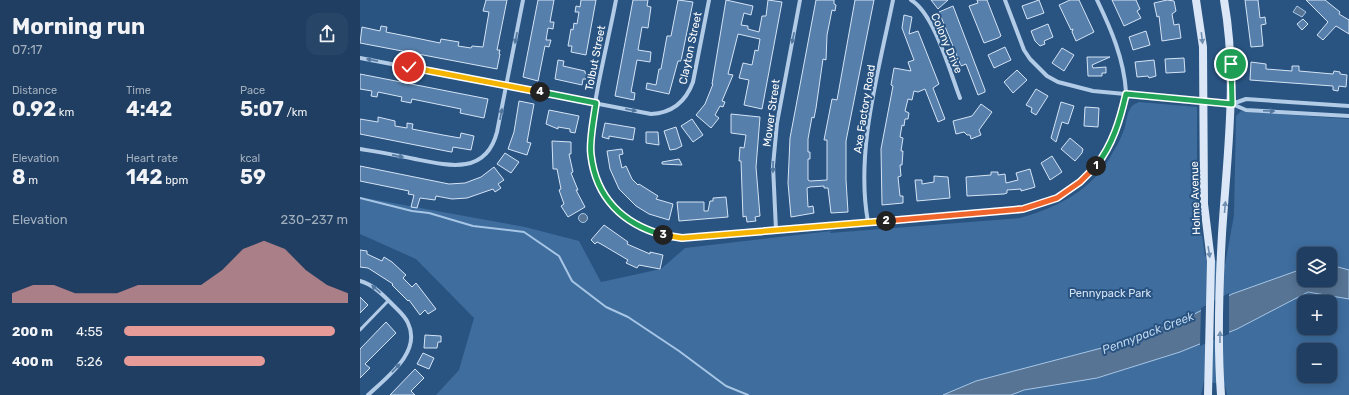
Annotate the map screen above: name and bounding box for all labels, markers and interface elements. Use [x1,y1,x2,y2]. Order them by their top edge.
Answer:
street label: Clayton Street [676,10,705,86]
street label: Colony Drive [928,11,965,75]
text: Morning run [12,13,145,40]
button: share [306,13,348,55]
street label: Tolbut Street [583,24,608,92]
one-way arrow [512,32,518,44]
one-way arrow [789,32,795,44]
one-way arrow [1199,32,1205,45]
text: 07:17 [12,42,43,57]
pin [1214,47,1248,81]
pin [392,50,426,84]
icon: arrive [1220,53,1242,75]
icon: check [398,56,420,78]
one-way arrow [366,57,378,63]
street label: Axe Factory Road [851,64,878,154]
street label: Mower Street [760,78,783,148]
pin: 4 [530,82,550,102]
text: Distance [12,84,57,97]
text: Time [126,84,151,97]
text: Pace [240,84,265,97]
text: 4 [536,85,544,98]
text: 0.92 [12,97,56,121]
text: 4:42 [126,97,172,121]
text: 5:07 [240,97,284,121]
text: km [56,106,74,119]
text: /km [284,106,307,119]
one-way arrow [498,107,504,120]
one-way arrow [624,107,637,113]
one-way arrow [1263,108,1276,114]
text: Elevation [12,152,59,165]
text: Heart rate [126,152,178,165]
text: kcal [240,152,260,165]
one-way arrow [392,153,404,159]
pin: 1 [1086,156,1106,176]
text: 1 [1093,159,1099,172]
one-way arrow [770,161,776,174]
street label: Holme Avenue [1188,161,1203,235]
text: 8 [12,165,26,189]
text: 142 [126,165,163,189]
text: 59 [240,165,266,189]
text: m [26,174,38,187]
text: bpm [163,174,188,187]
one-way arrow [1221,201,1228,213]
pin: 2 [876,211,896,231]
text: Elevation [12,212,68,227]
text: 230–237 m [280,212,348,227]
text: 2 [882,214,890,227]
pin: 3 [653,225,673,245]
text: 3 [659,228,667,241]
one-way arrow [1206,246,1212,258]
map controls [1297,247,1337,383]
button: layers [1297,247,1337,287]
one-way arrow [371,285,382,294]
park label: Pennypack Park [1069,287,1151,300]
button: + [1297,295,1337,335]
water label: Pennypack Creek [1100,309,1197,357]
text: 200 m [12,324,53,339]
text: 4:55 [76,324,103,339]
one-way arrow [1217,330,1223,343]
button: − [1297,343,1337,383]
text: 400 m [12,354,53,369]
text: 5:26 [76,354,103,369]
one-way arrow [391,363,400,372]

